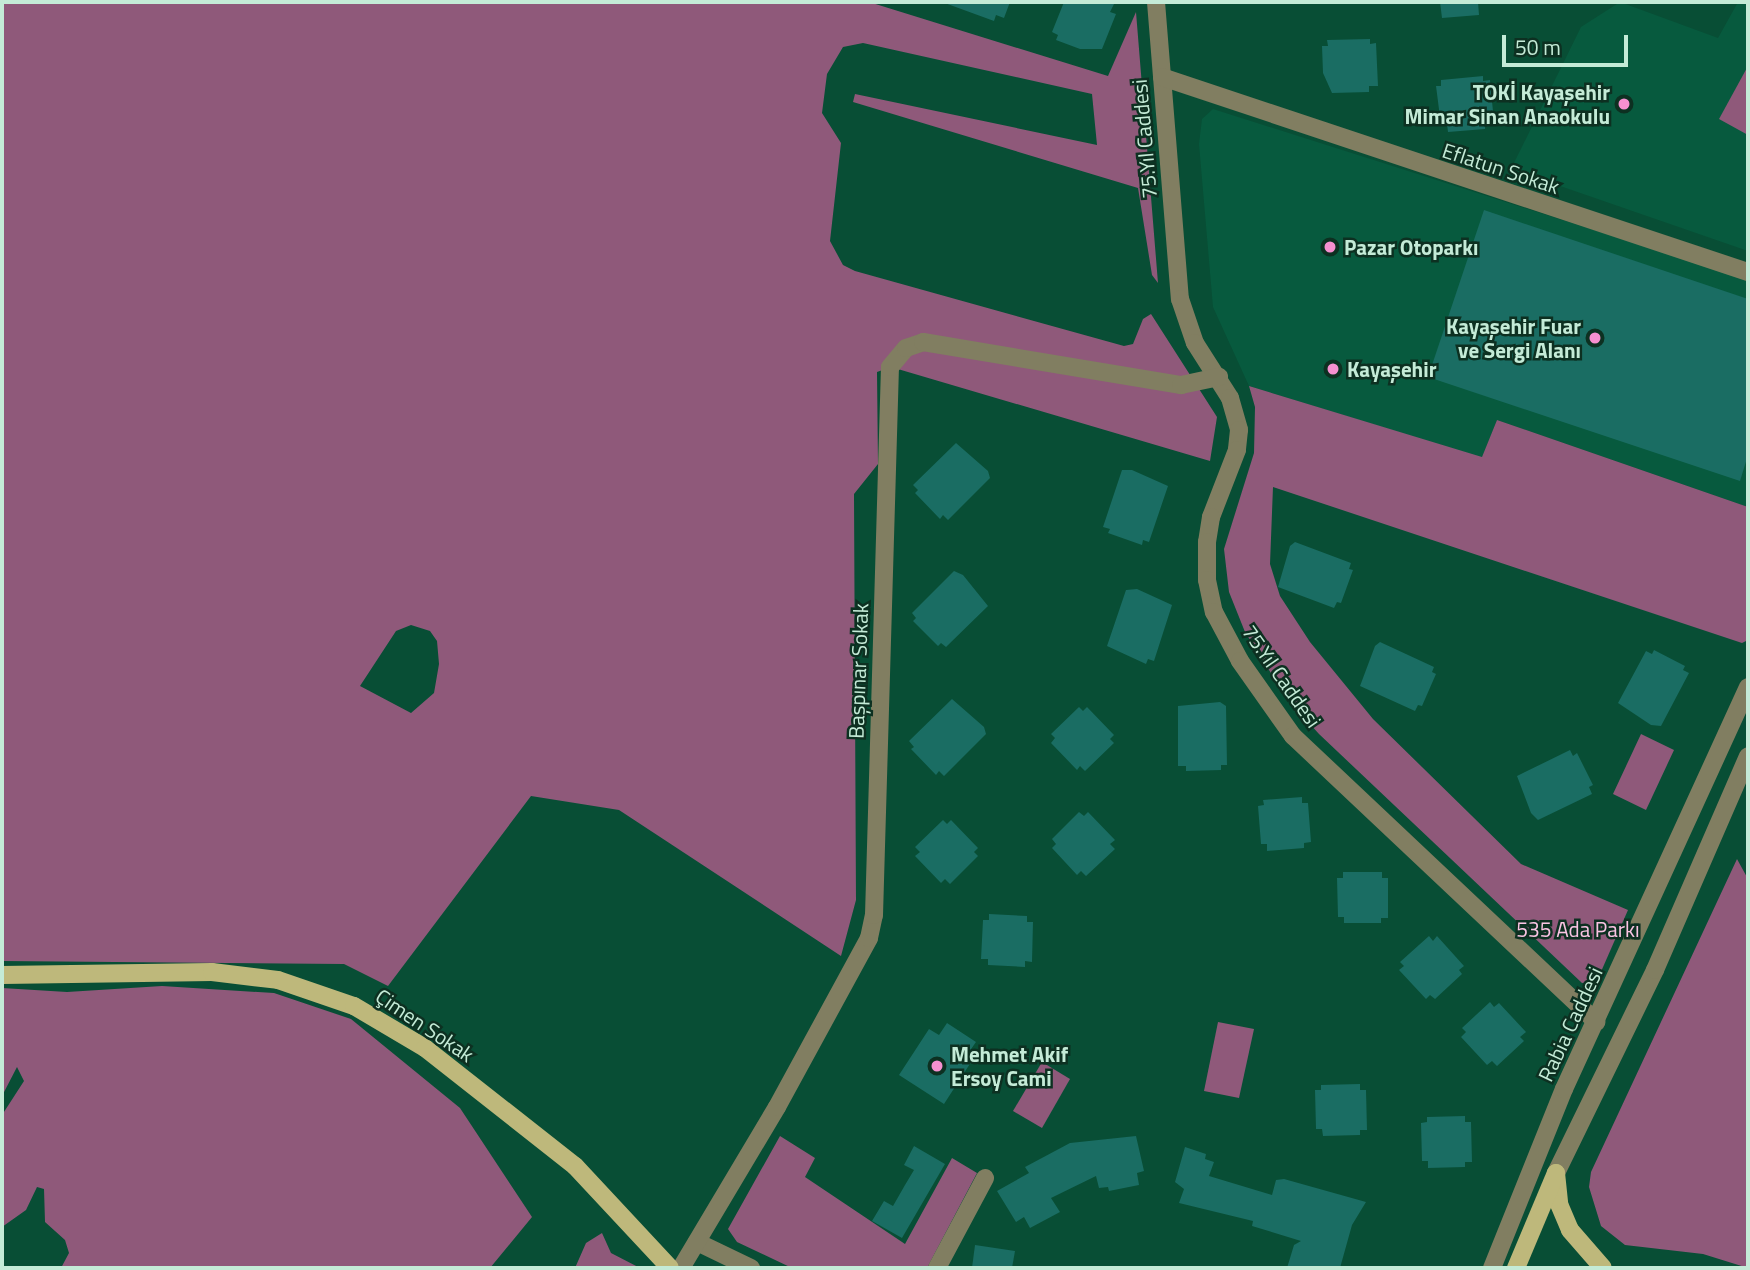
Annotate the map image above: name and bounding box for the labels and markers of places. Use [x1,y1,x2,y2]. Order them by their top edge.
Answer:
place label: TOKİ Kayaşehir Mimar Sinan Anaokulu [1404,79,1610,129]
marker: TOKİ Kayaşehir Mimar Sinan Anaokulu [1616,96,1632,112]
place label: Pazar Otoparkı [1344,234,1478,260]
marker: Pazar Otoparkı [1322,239,1338,255]
place label: Kayaşehir Fuar ve Sergi Alanı [1446,313,1581,363]
marker: Kayaşehir Fuar ve Sergi Alanı [1587,330,1603,346]
place label: Kayaşehir [1347,356,1436,382]
marker: Kayaşehir [1325,361,1341,377]
place label: Mehmet Akif Ersoy Cami [951,1041,1068,1091]
marker: Mehmet Akif Ersoy Cami [929,1058,945,1074]

